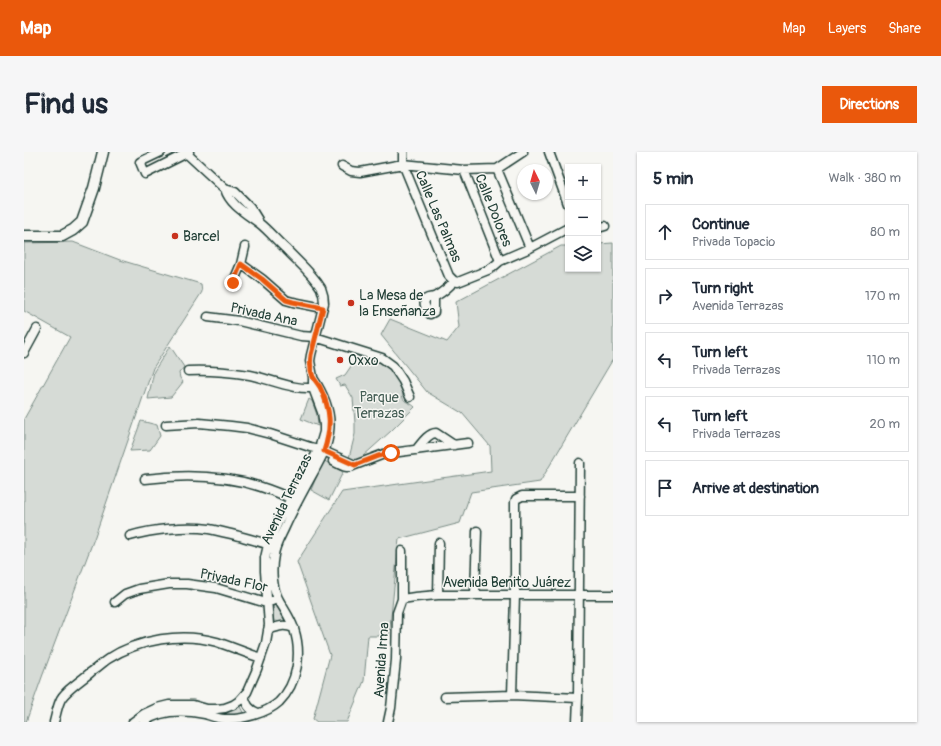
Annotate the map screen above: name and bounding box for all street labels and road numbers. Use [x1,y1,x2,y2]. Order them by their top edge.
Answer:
street label: Calle Las Palmas [412,168,466,265]
street label: Calle Dolores [471,171,516,250]
street label: Privada Ana [229,299,299,330]
street label: Avenida Terrazas [257,451,316,547]
street label: Privada Flor [198,565,269,596]
street label: Avenida Benito Juárez [443,574,571,591]
street label: Avenida Irma [370,622,393,698]

